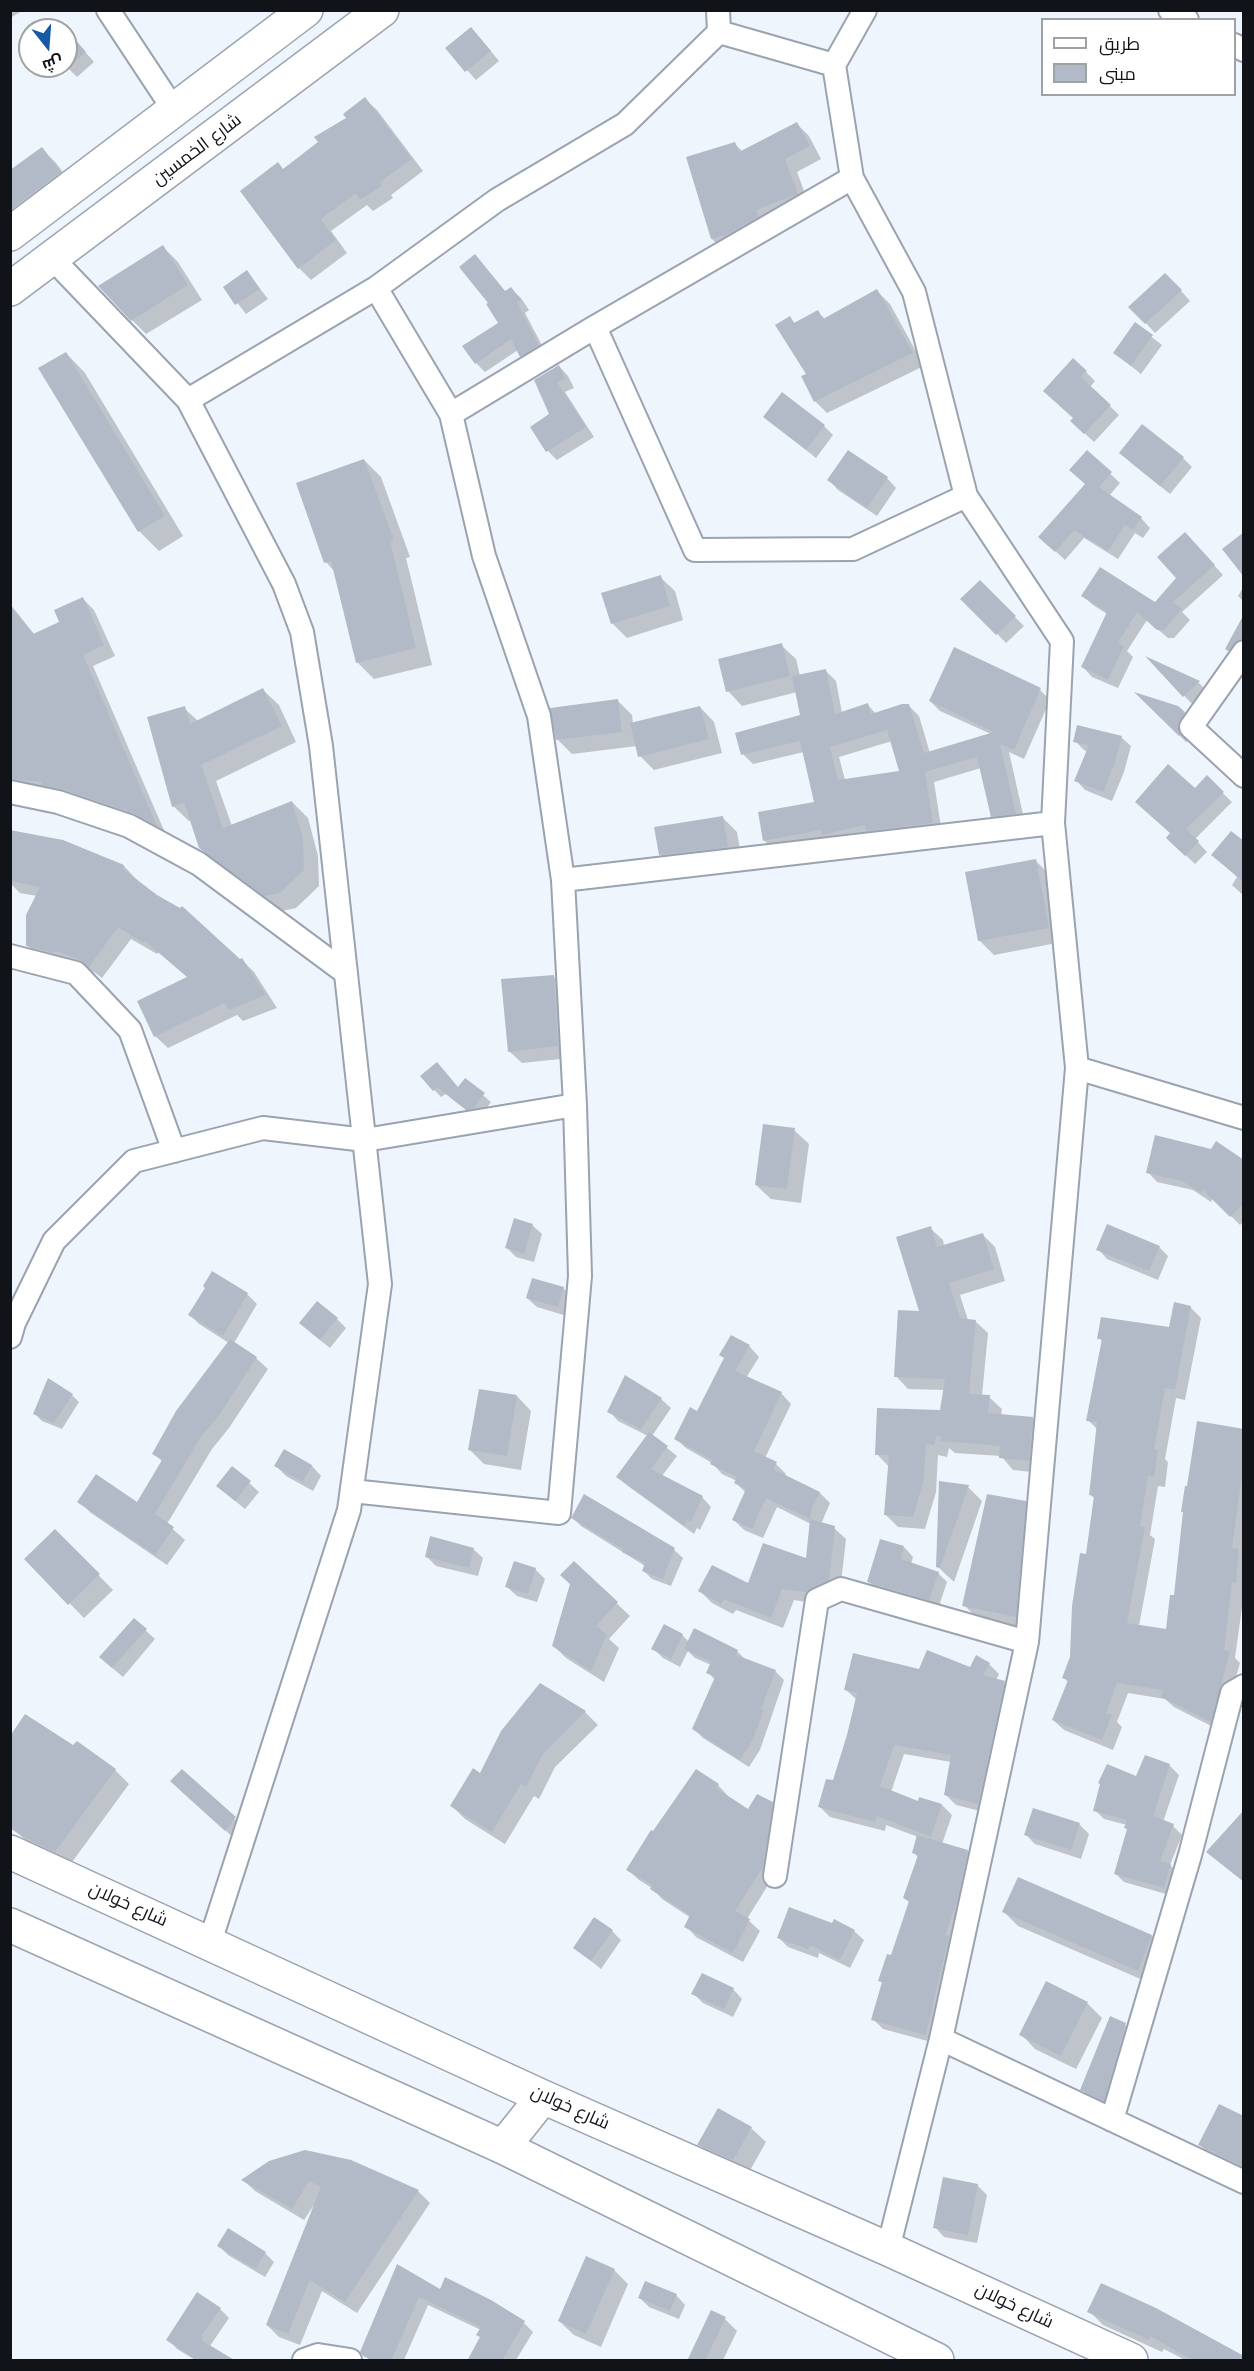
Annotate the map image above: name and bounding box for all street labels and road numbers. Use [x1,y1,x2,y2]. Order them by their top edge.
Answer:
street label: شارع الخمسين [148,109,246,191]
street label: شارع خولان [85,1878,171,1932]
street label: شارع خولان [527,2081,613,2135]
street label: شارع خولان [971,2278,1057,2334]

